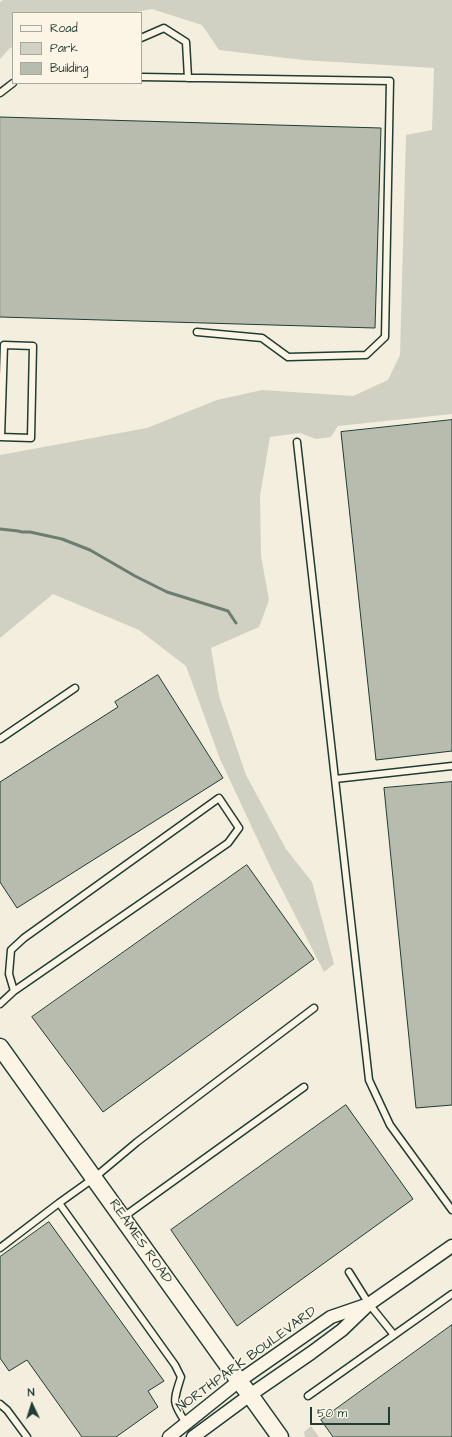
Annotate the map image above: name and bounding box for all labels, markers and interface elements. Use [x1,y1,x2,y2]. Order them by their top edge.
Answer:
legend [12,12,142,84]
text: Road [50,20,78,37]
text: Park [50,40,78,57]
text: Building [50,60,88,77]
street label: REAMES ROAD [105,1197,175,1287]
street label: NORTHPARK BOULEVARD [174,1303,320,1417]
north arrow [12,1385,52,1425]
text: N [27,1385,35,1400]
scale bar [312,1399,392,1425]
text: 50 m [317,1405,347,1422]

